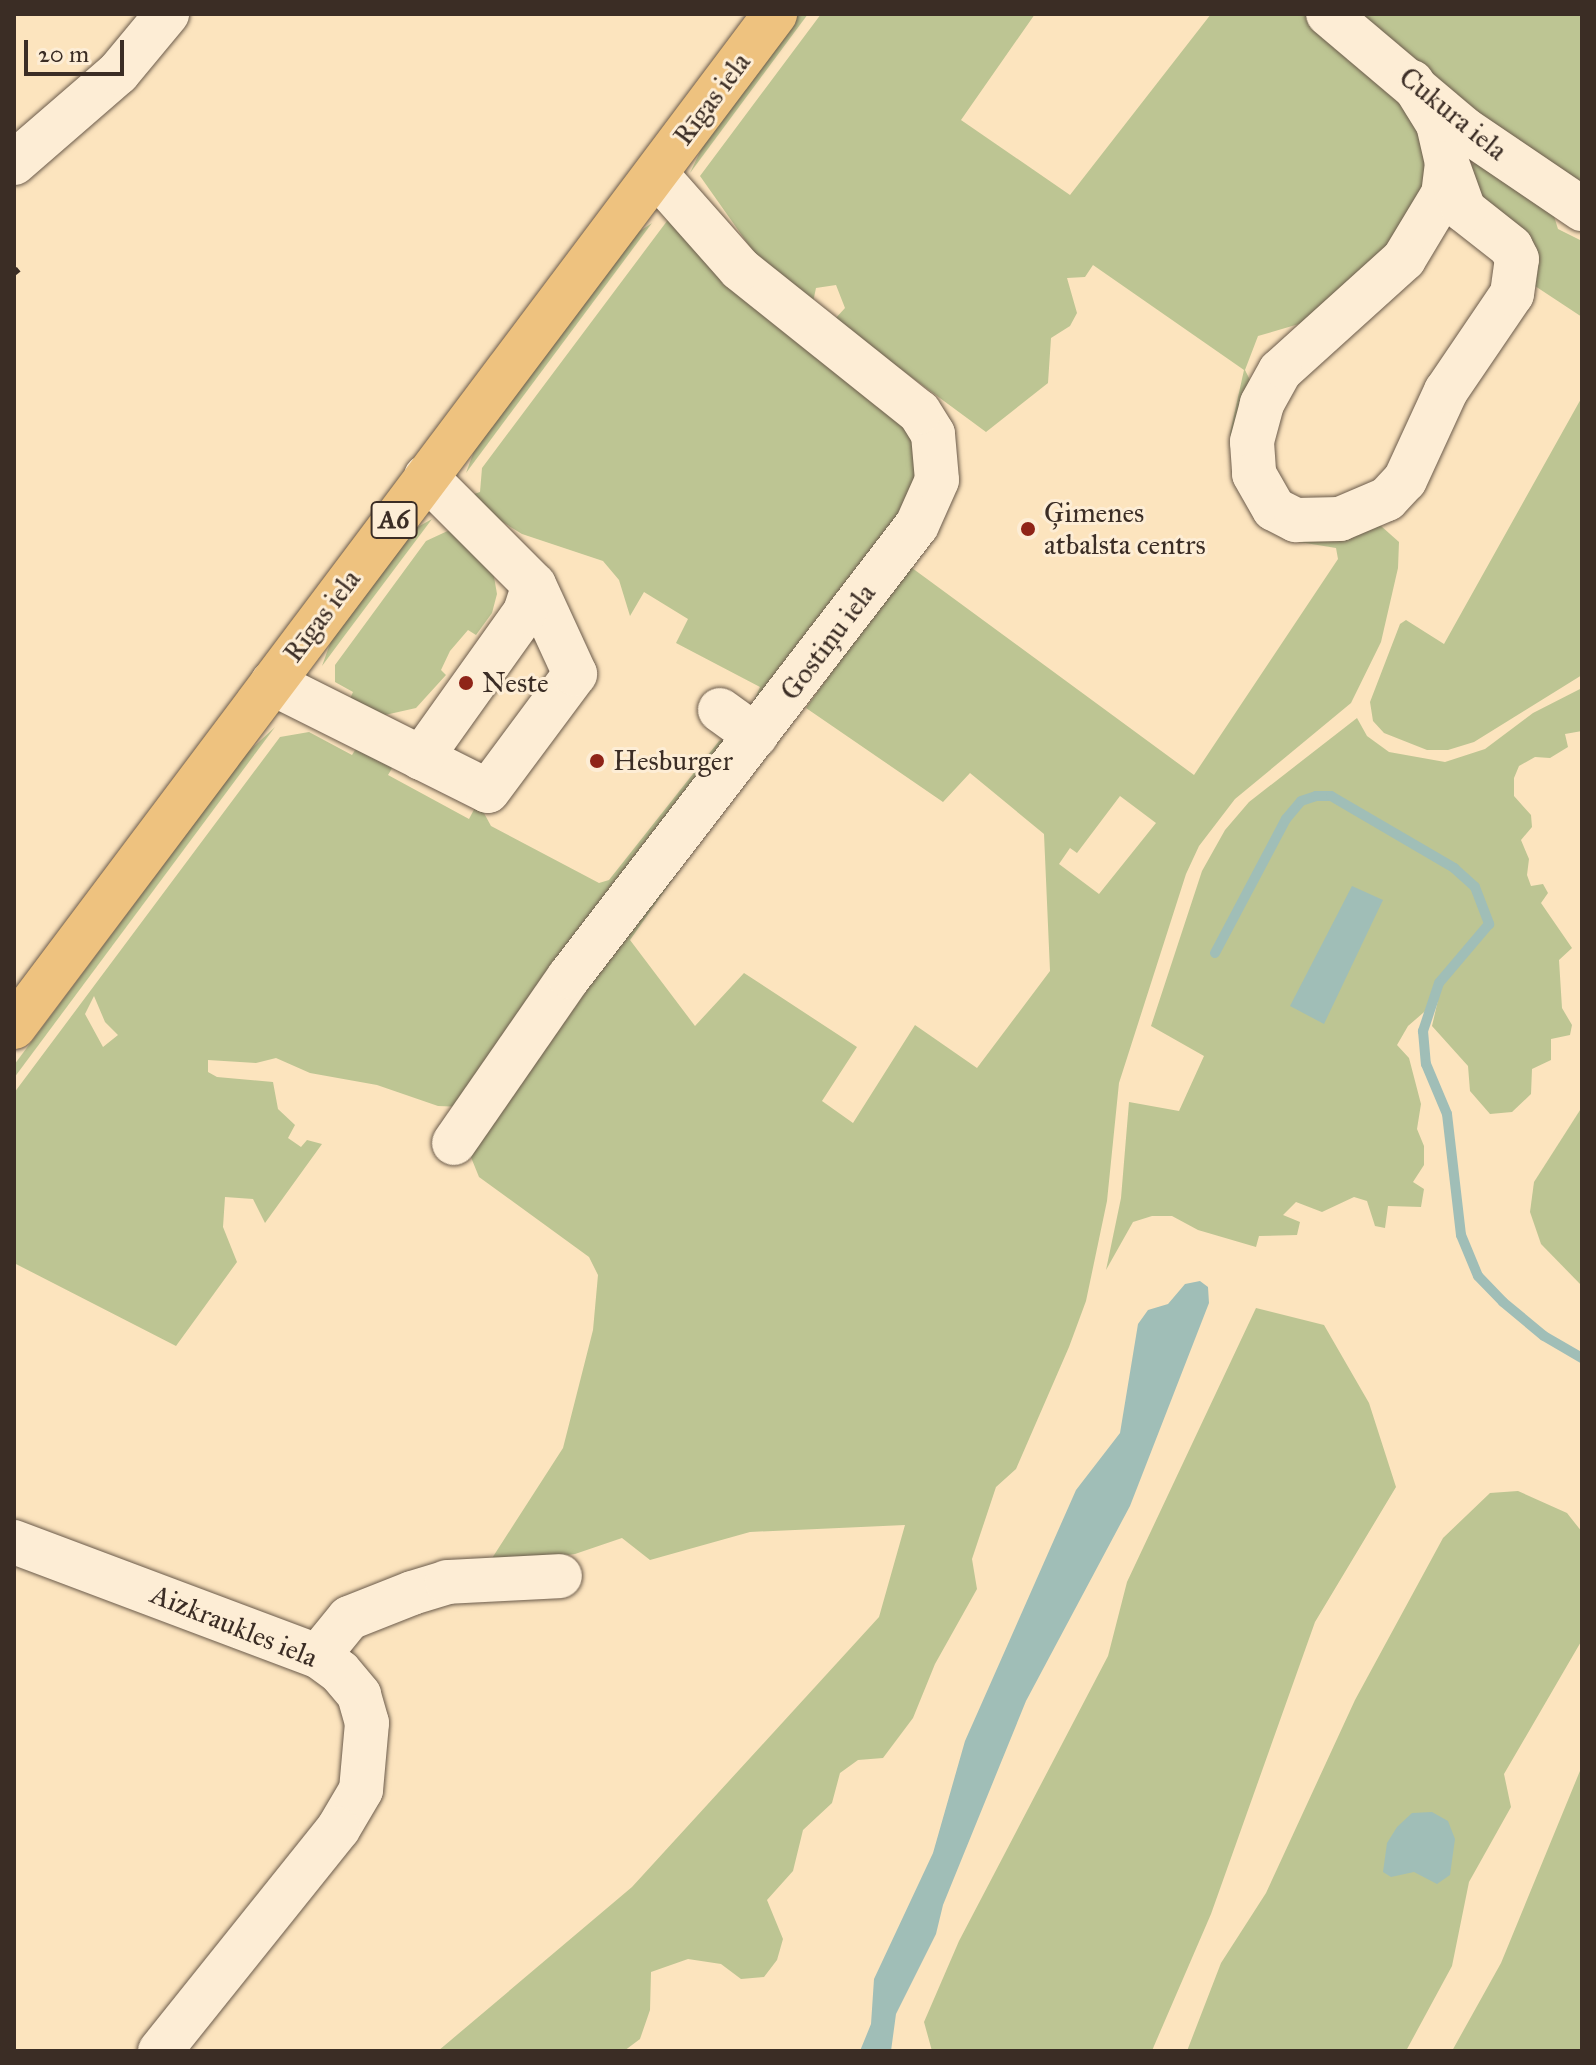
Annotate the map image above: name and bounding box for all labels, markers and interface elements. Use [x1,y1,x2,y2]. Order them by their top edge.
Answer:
scale bar [28,24,128,74]
text: 20 m [38,39,89,69]
street label: Rīgas iela [666,46,758,152]
street label: Cukura iela [1392,60,1514,168]
place label: Ģimenes atbalsta centrs [1044,496,1206,562]
road number: A6 [370,498,418,542]
marker: Ģimenes atbalsta centrs [1019,520,1037,538]
street label: Rīgas iela [276,563,368,669]
street label: Gostiņu iela [773,577,883,707]
place label: Neste [482,666,549,700]
marker: Neste [457,674,475,692]
place label: Hesburger [613,744,733,778]
marker: Hesburger [588,752,606,770]
street label: Aizkraukles iela [146,1577,322,1675]

